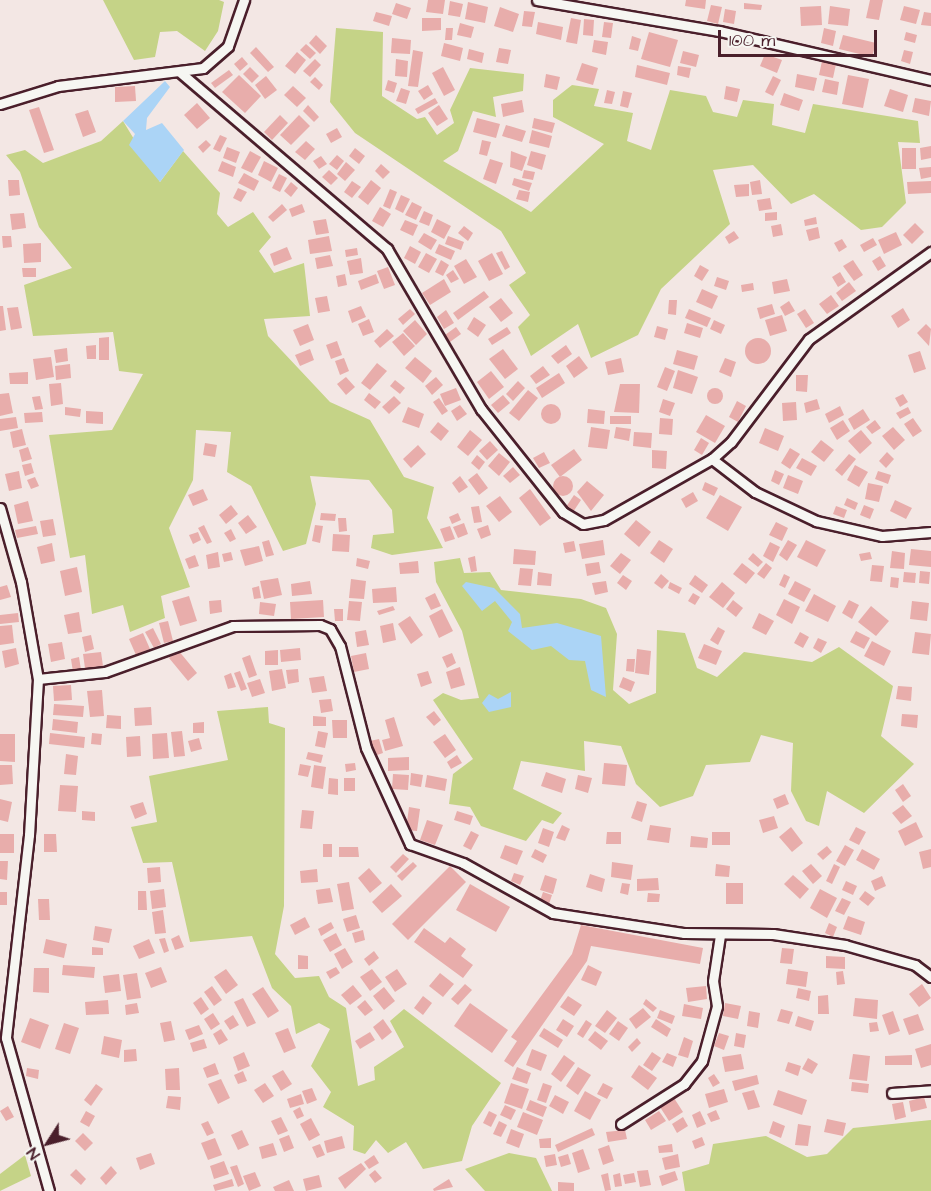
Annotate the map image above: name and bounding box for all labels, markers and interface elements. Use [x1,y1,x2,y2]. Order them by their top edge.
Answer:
scale bar [721,18,880,56]
text: 100 m [729,28,775,53]
north arrow [18,1113,78,1173]
text: N [22,1143,45,1164]

